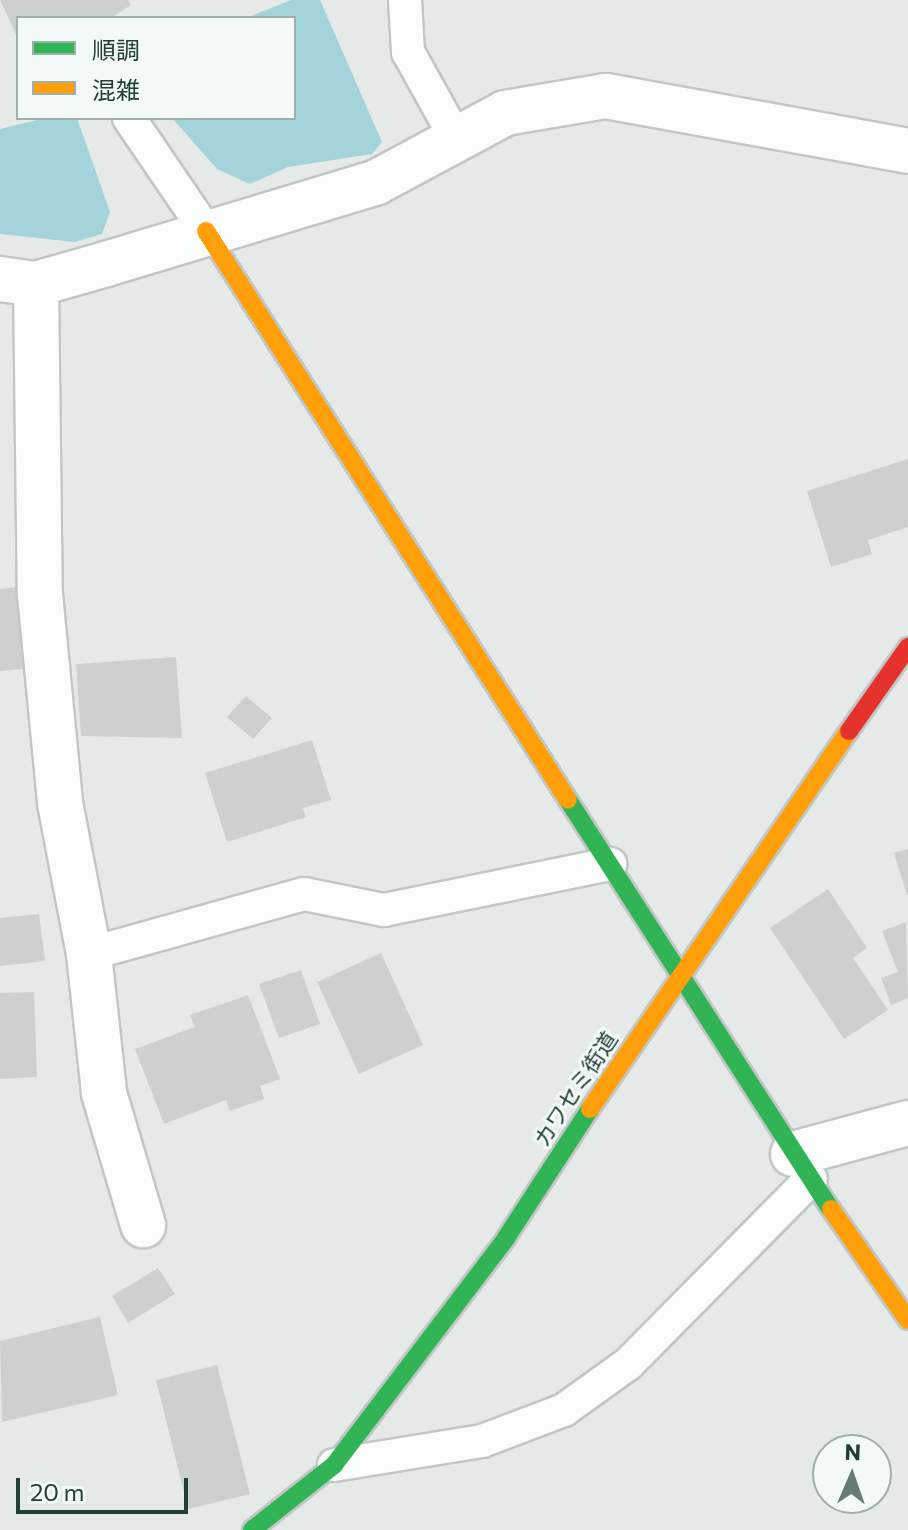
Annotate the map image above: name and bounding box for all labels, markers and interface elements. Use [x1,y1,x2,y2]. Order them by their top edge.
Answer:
legend [16,16,296,120]
text: 順調 [92,35,140,64]
text: 混雑 [92,75,140,104]
street label: カワセミ街道 [528,1026,622,1152]
north arrow [812,1434,892,1514]
text: N [844,1438,862,1465]
scale bar [20,1462,192,1512]
text: 20 m [30,1477,84,1506]

